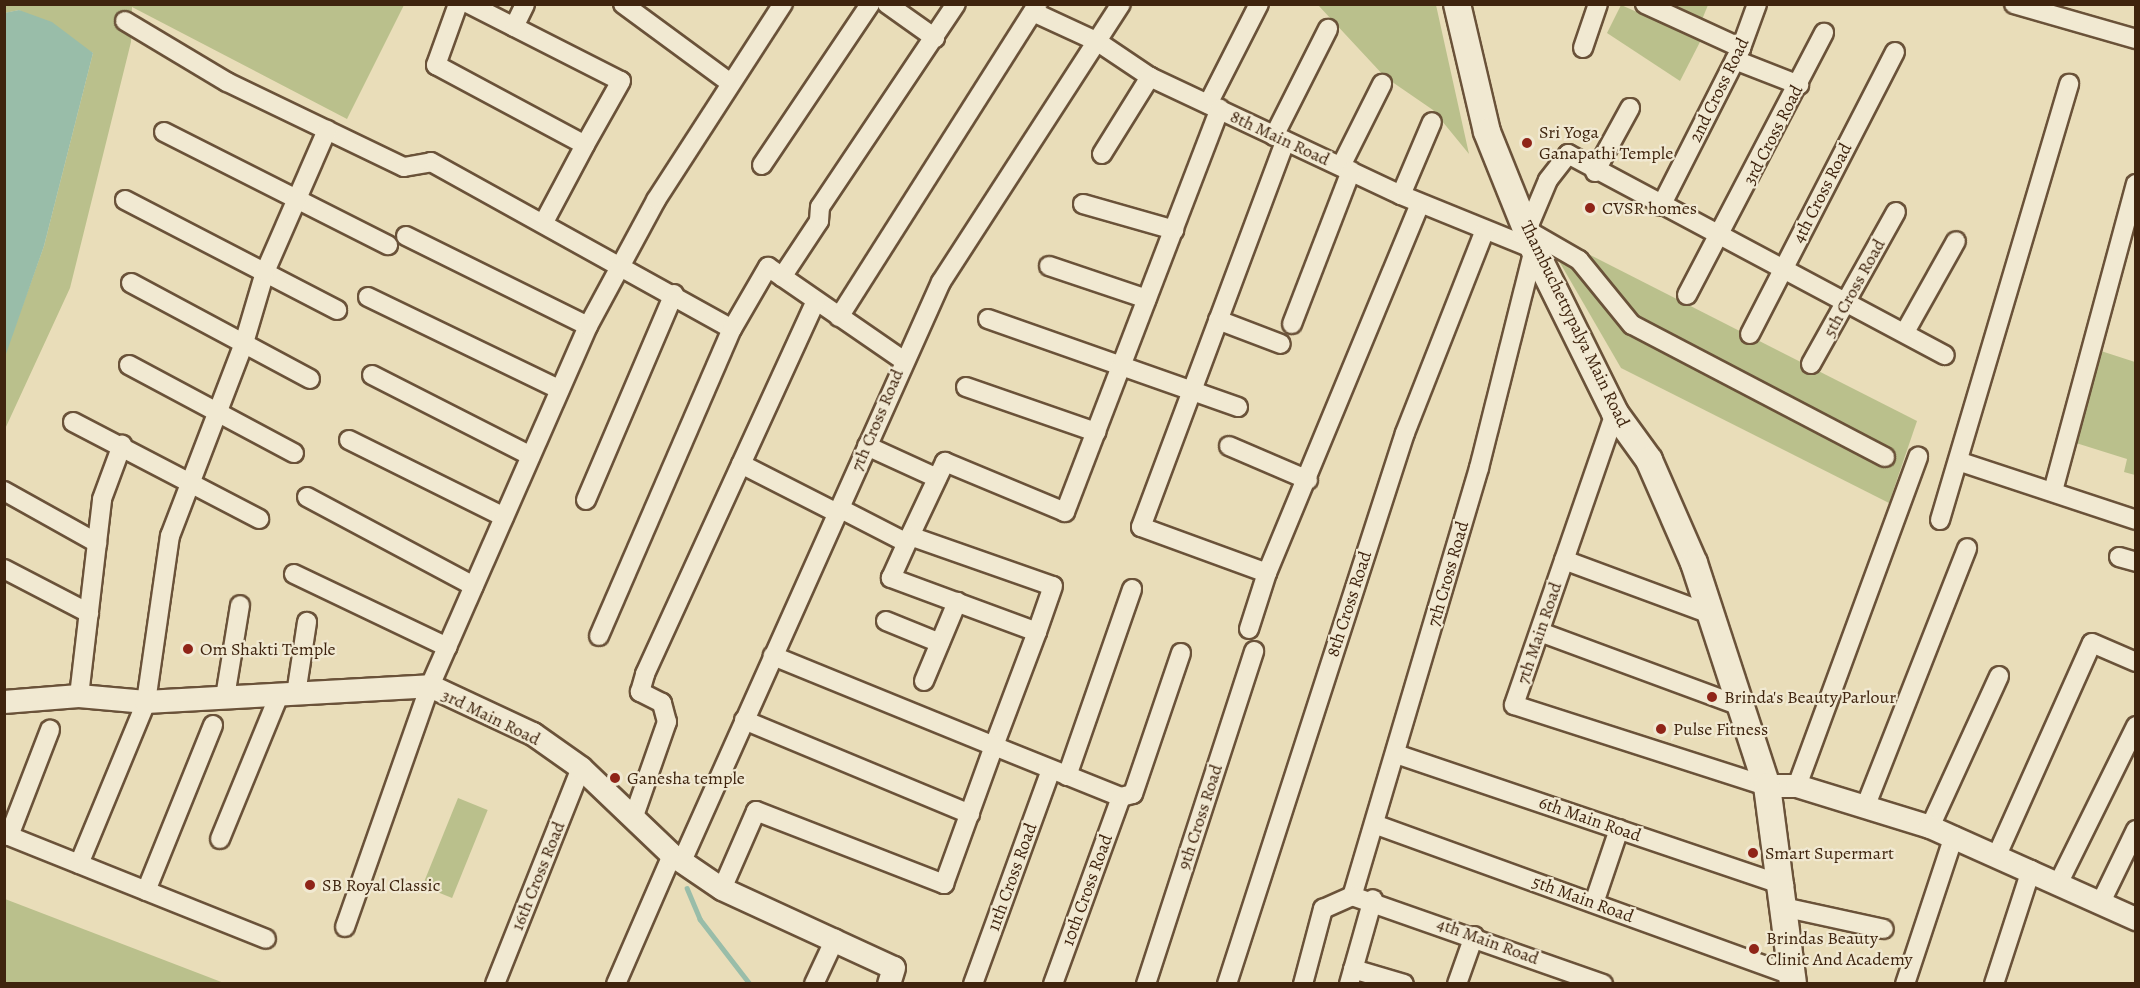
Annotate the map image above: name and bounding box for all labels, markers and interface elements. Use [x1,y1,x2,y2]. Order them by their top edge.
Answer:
street label: 2nd Cross Road [1684,34,1754,146]
street label: 3rd Cross Road [1739,81,1807,189]
street label: 8th Main Road [1227,106,1333,170]
place label: Sri Yoga Ganapathi Temple [1539,122,1673,164]
marker: Sri Yoga Ganapathi Temple [1520,136,1534,150]
street label: 4th Cross Road [1788,139,1856,247]
place label: CVSR homes [1602,197,1697,219]
marker: CVSR homes [1583,201,1597,215]
street label: Thambuchettypalya Main Road [1516,217,1634,431]
street label: 5th Cross Road [1818,235,1890,341]
street label: 7th Cross Road [846,366,908,474]
street label: 7th Cross Road [1423,519,1473,629]
street label: 8th Cross Road [1322,548,1376,660]
street label: 7th Main Road [1512,579,1566,687]
place label: Om Shakti Temple [200,638,336,660]
marker: Om Shakti Temple [181,642,195,656]
street label: 3rd Main Road [438,684,544,750]
place label: Brinda's Beauty Parlour [1724,686,1896,708]
marker: Brinda's Beauty Parlour [1705,690,1719,704]
place label: Pulse Fitness [1673,718,1768,740]
marker: Pulse Fitness [1654,722,1668,736]
street label: 9th Cross Road [1173,762,1227,872]
place label: Ganesha temple [627,767,745,789]
marker: Ganesha temple [608,771,622,785]
street label: 6th Main Road [1536,791,1644,847]
street label: 16th Cross Road [506,818,570,934]
street label: 11th Cross Road [982,820,1042,934]
street label: 10th Cross Road [1057,831,1117,949]
place label: Smart Supermart [1765,842,1894,864]
marker: Smart Supermart [1746,846,1760,860]
street label: 5th Main Road [1529,871,1637,927]
place label: SB Royal Classic [322,874,440,896]
marker: SB Royal Classic [303,878,317,892]
street label: 4th Main Road [1434,913,1542,969]
place label: Brindas Beauty Clinic And Academy [1766,928,1913,970]
marker: Brindas Beauty Clinic And Academy [1747,942,1761,956]

